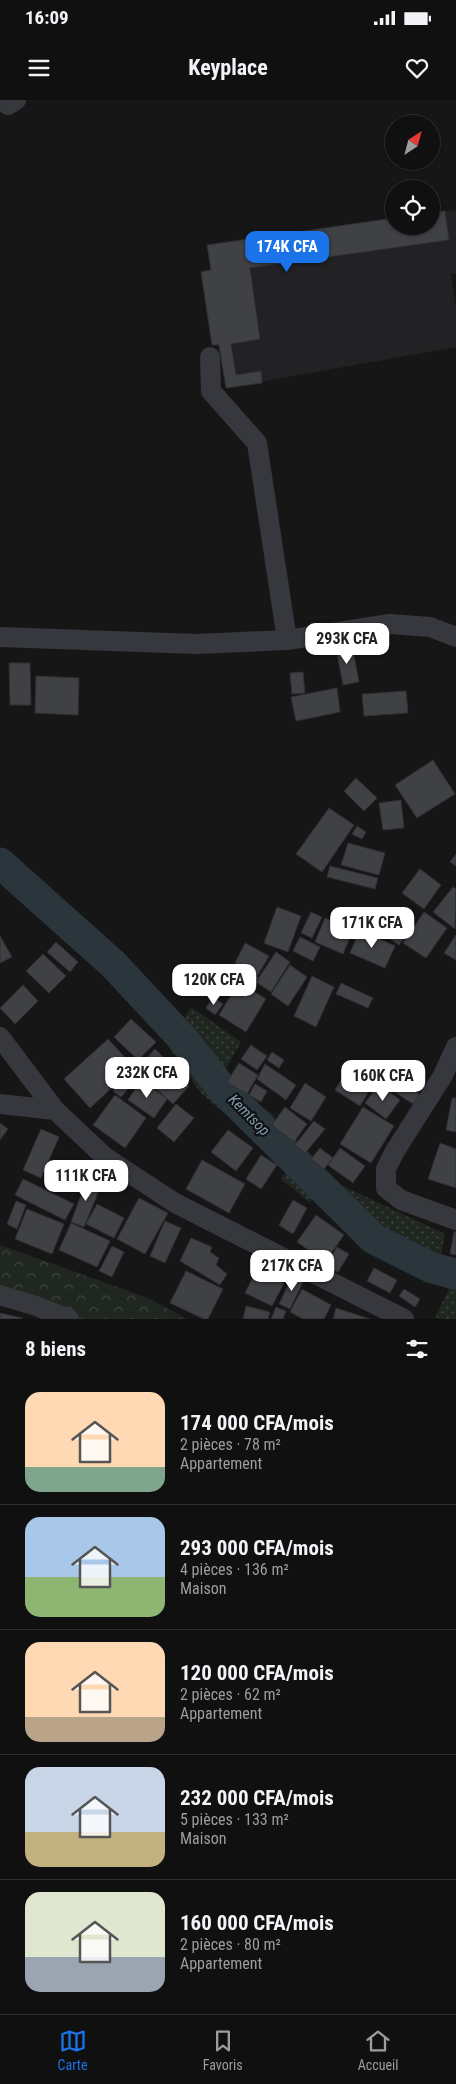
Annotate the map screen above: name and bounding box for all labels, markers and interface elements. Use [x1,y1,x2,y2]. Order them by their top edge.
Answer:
text: 16:09 [25,6,69,29]
icon: menu [25,54,53,82]
icon: heart [403,54,431,82]
text: Keyplace [188,55,268,80]
north arrow [385,115,440,170]
map controls [385,115,440,235]
button: locate [385,180,440,235]
pin: 174K CFA [235,230,339,273]
text: 174K CFA [256,237,318,256]
pin: 293K CFA [295,622,399,665]
text: 293K CFA [316,629,378,648]
pin: 171K CFA [320,906,424,949]
text: 171K CFA [341,913,403,932]
pin: 120K CFA [162,964,266,1006]
text: 120K CFA [183,970,245,989]
pin: 232K CFA [95,1056,199,1099]
pin: 160K CFA [331,1060,435,1102]
text: 232K CFA [116,1063,178,1082]
text: 160K CFA [352,1066,414,1085]
water label: Kemtsop [225,1091,273,1139]
pin: 111K CFA [34,1160,138,1202]
text: 111K CFA [55,1166,117,1185]
pin: 217K CFA [240,1250,344,1292]
text: 217K CFA [261,1256,323,1275]
icon: filters [403,1335,431,1363]
text: 8 biens [25,1337,86,1361]
text: 174 000 CFA/mois [180,1411,334,1435]
icon: home [65,1412,125,1472]
text: 2 pièces · 78 m² [180,1435,281,1454]
text: Appartement [180,1454,262,1473]
text: 293 000 CFA/mois [180,1536,334,1560]
icon: home [65,1537,125,1597]
text: 4 pièces · 136 m² [180,1560,289,1579]
text: Maison [180,1579,227,1598]
text: 120 000 CFA/mois [180,1661,334,1685]
icon: home [65,1662,125,1722]
text: 2 pièces · 62 m² [180,1685,281,1704]
text: Appartement [180,1704,262,1723]
text: 232 000 CFA/mois [180,1786,334,1810]
icon: home [65,1787,125,1847]
text: 5 pièces · 133 m² [180,1810,289,1829]
text: Maison [180,1829,227,1848]
text: 160 000 CFA/mois [180,1911,334,1935]
icon: home [65,1912,125,1972]
text: 2 pièces · 80 m² [180,1935,281,1954]
text: Appartement [180,1954,262,1973]
tab: Carte [58,2027,88,2073]
tab: Favoris [203,2027,243,2073]
tab: Accueil [358,2027,398,2073]

